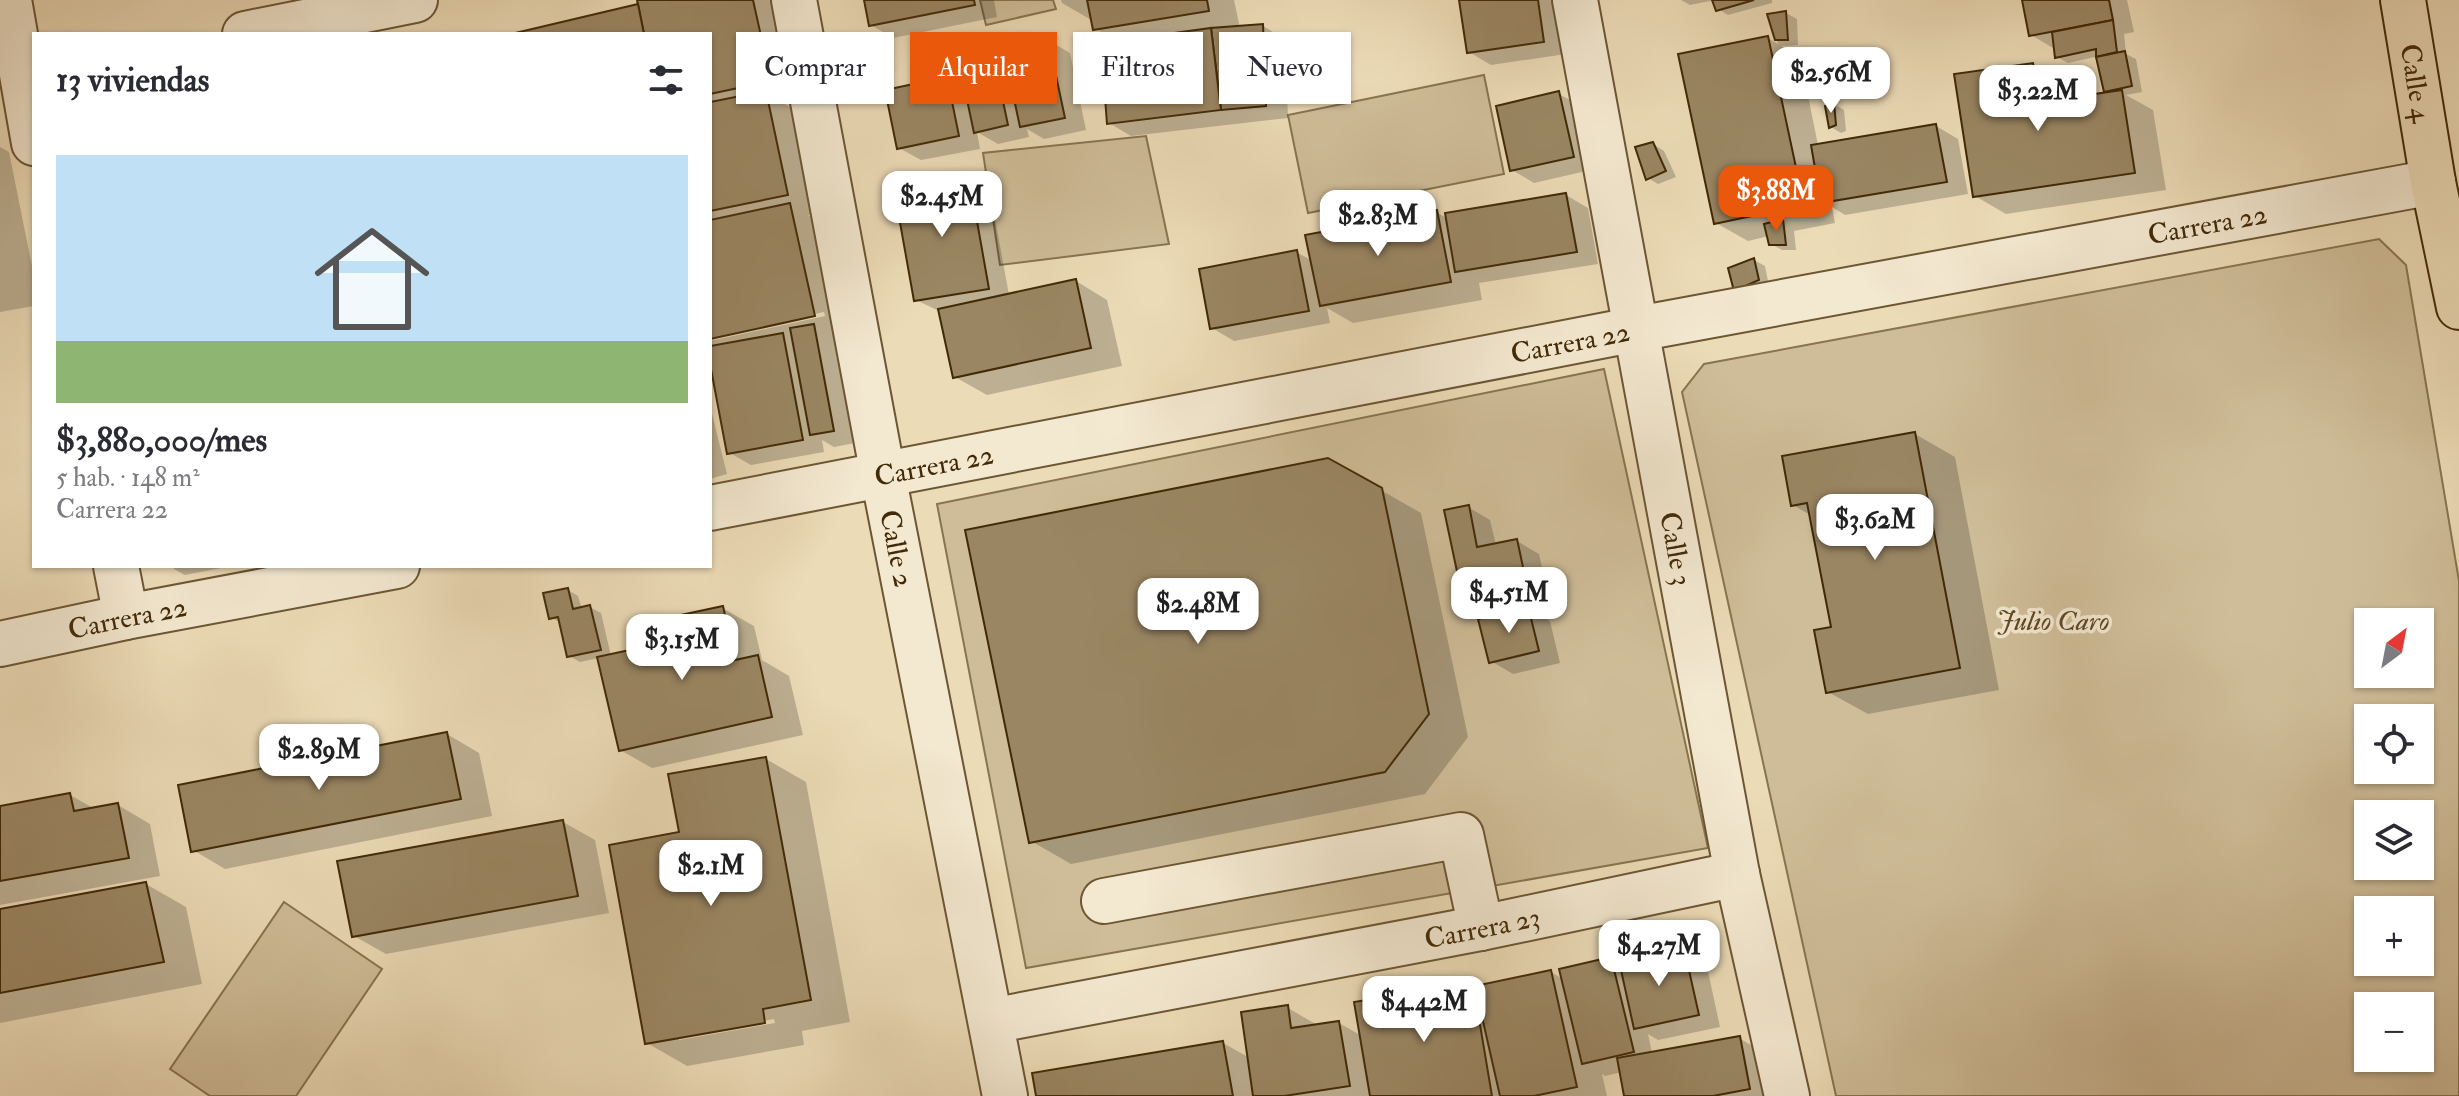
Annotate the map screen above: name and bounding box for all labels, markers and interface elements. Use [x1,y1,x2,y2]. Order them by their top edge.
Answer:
chip: Comprar [736,32,894,104]
chip: Alquilar [910,32,1057,104]
chip: Filtros [1073,32,1203,104]
chip: Nuevo [1219,32,1351,104]
street label: Calle 4 [2392,41,2439,127]
pin: $2.56M [1766,47,1896,115]
text: $2.56M [1790,57,1872,89]
icon: filters [644,58,688,102]
text: 13 viviendas [56,59,209,102]
pin: $3.22M [1973,65,2103,133]
text: $3.22M [1997,75,2079,107]
pin: $3.88M [1711,165,1841,233]
pin: $2.45M [877,171,1007,239]
text: $3.88M [1736,175,1816,207]
text: $2.45M [900,181,984,213]
pin: $2.83M [1313,190,1443,258]
street label: Carrera 22 [2145,197,2270,253]
text: $2.83M [1338,200,1418,232]
icon: home [300,207,444,351]
street label: Carrera 22 [1508,315,1633,372]
text: $3,880,000/mes [56,419,267,462]
street label: Carrera 22 [872,438,997,495]
text: 5 hab. · 148 m² [56,462,200,494]
text: Carrera 22 [56,494,168,526]
pin: $3.62M [1810,494,1940,562]
text: $3.62M [1834,504,1916,536]
street label: Calle 2 [871,507,921,590]
street label: Calle 3 [1651,509,1699,589]
pin: $4.51M [1444,567,1574,635]
text: $4.51M [1469,577,1549,609]
pin: $2.48M [1133,578,1263,646]
text: $2.48M [1156,588,1240,620]
street label: Carrera 22 [65,590,190,648]
park label: Julio Caro [1996,604,2110,639]
north arrow [2354,608,2434,688]
map controls [2354,608,2434,1072]
pin: $3.15M [617,614,747,682]
text: $3.15M [644,624,720,656]
button: locate [2354,704,2434,784]
pin: $2.89M [254,724,384,792]
text: $2.89M [277,734,361,766]
button: layers [2354,800,2434,880]
pin: $2.1M [655,840,767,908]
text: $2.1M [677,850,745,882]
button: + [2354,896,2434,976]
street label: Carrera 23 [1422,900,1543,957]
pin: $4.27M [1594,920,1724,988]
text: $4.27M [1617,930,1701,962]
pin: $4.42M [1359,976,1489,1044]
text: $4.42M [1380,986,1468,1018]
button: − [2354,992,2434,1072]

